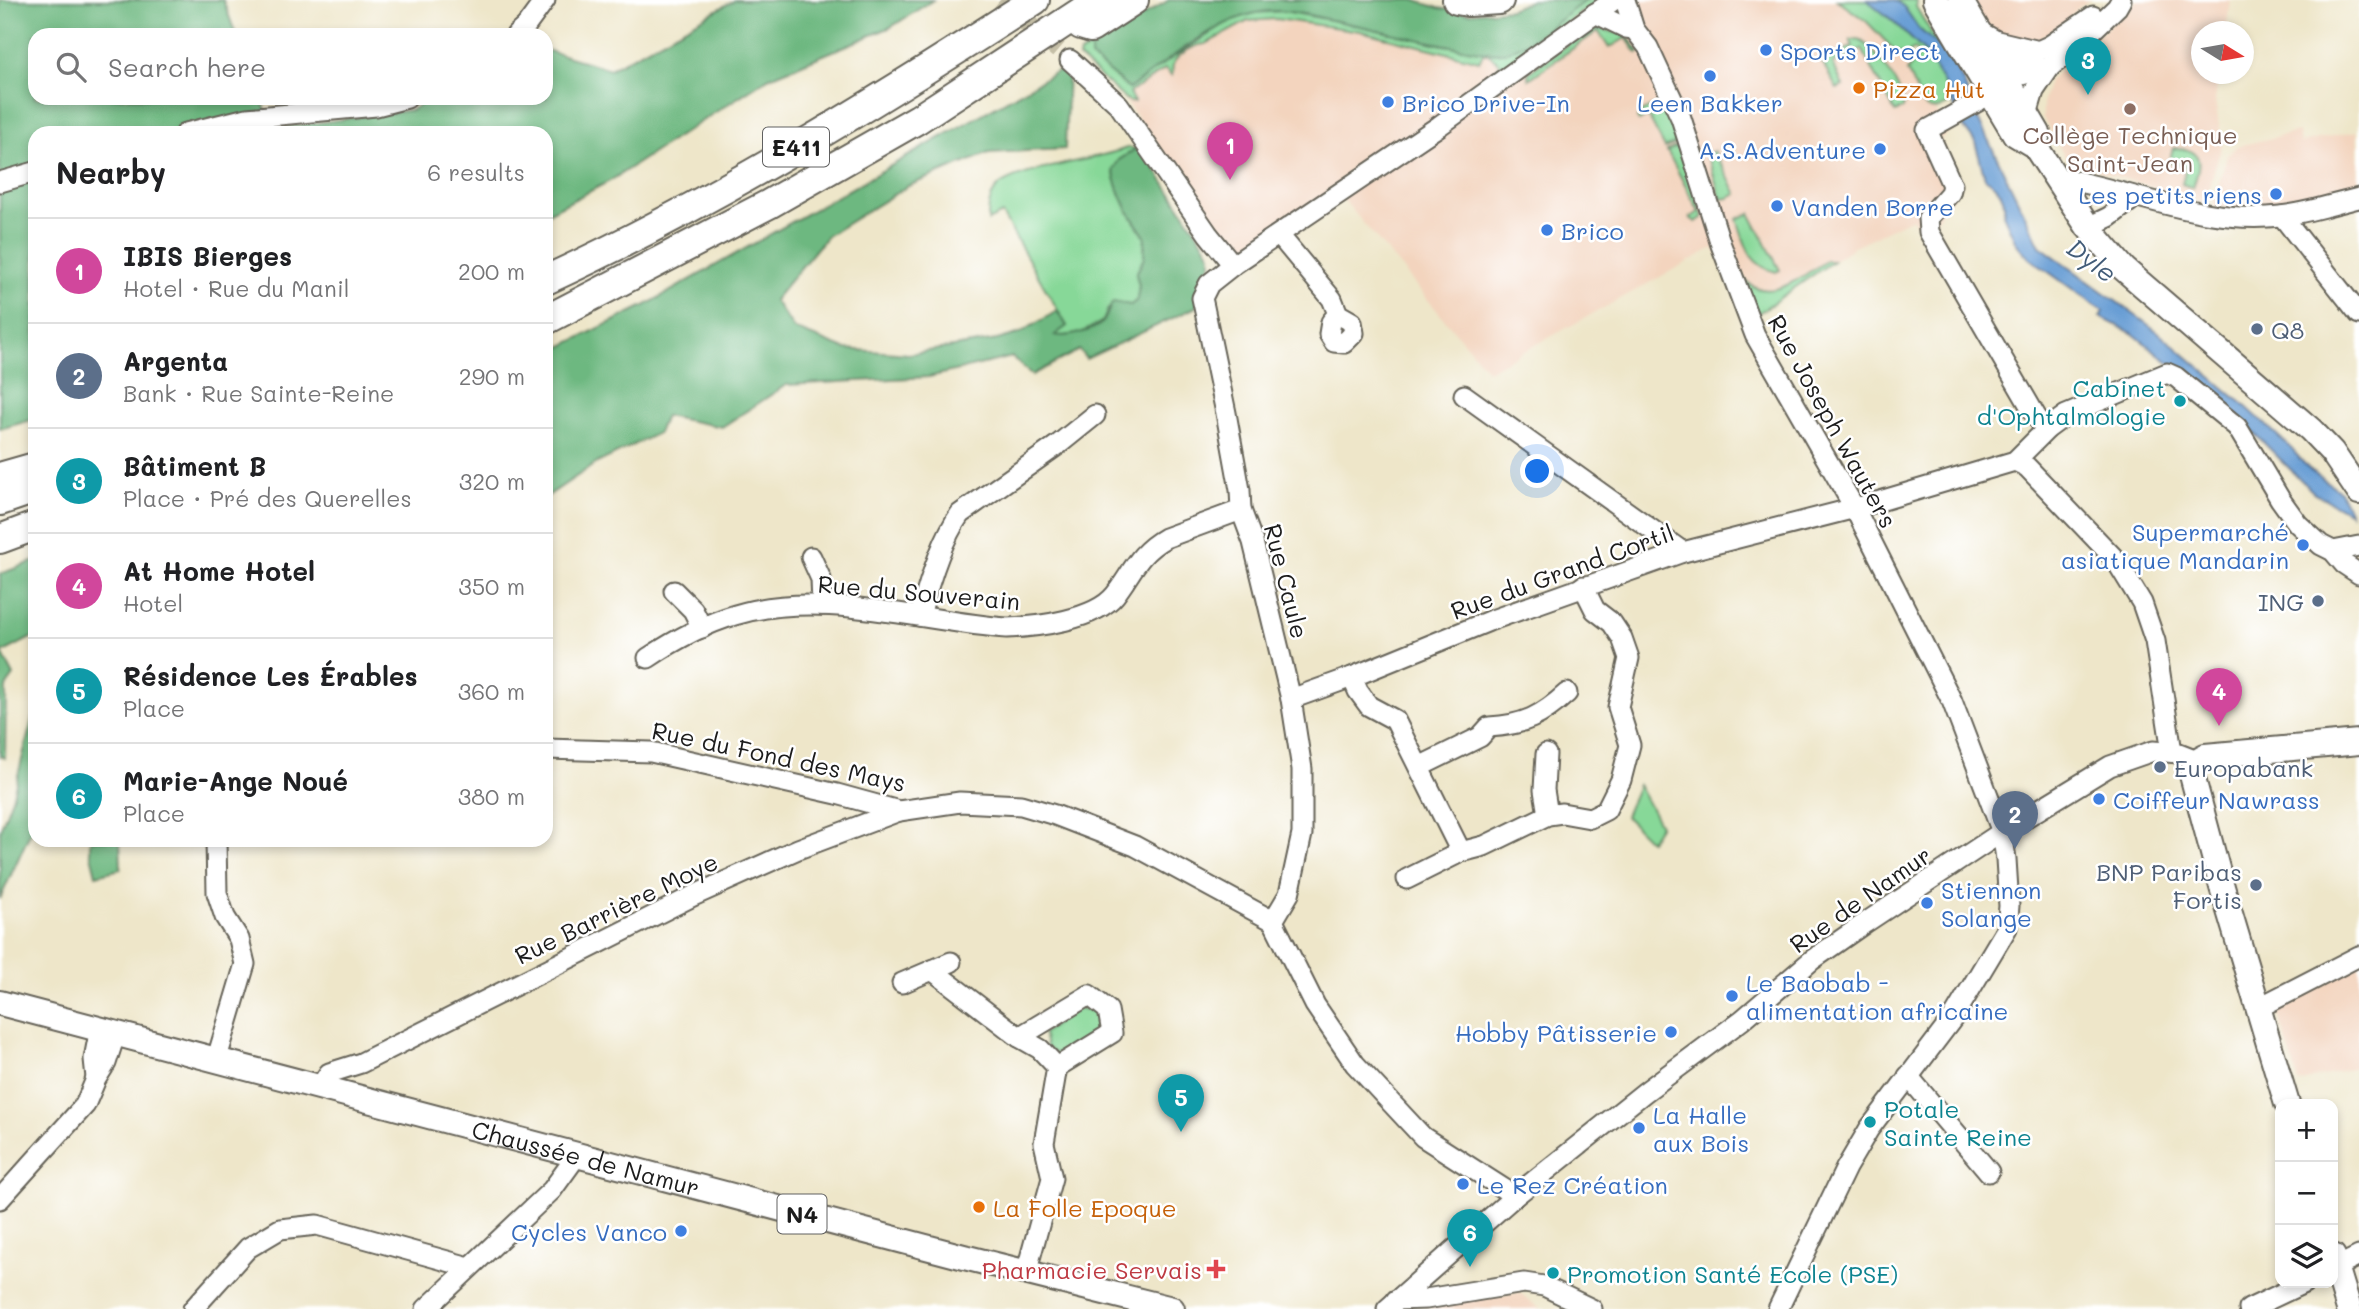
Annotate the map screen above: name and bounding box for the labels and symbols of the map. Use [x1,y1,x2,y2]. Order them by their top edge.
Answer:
north arrow [2191,21,2254,84]
place label: Sports Direct [1780,35,1940,66]
pin: 3 [2065,37,2111,95]
marker: Sports Direct [1758,42,1774,58]
marker: Leen Bakker [1702,68,1718,84]
place label: Pizza Hut [1873,73,1985,104]
marker: Pizza Hut [1851,80,1867,96]
place label: Brico Drive-In [1402,87,1570,118]
place label: Leen Bakker [1637,87,1783,118]
marker: Brico Drive-In [1380,94,1396,110]
marker: Collège Technique Saint-Jean [2122,101,2138,117]
place label: Collège Technique Saint-Jean [2022,119,2238,178]
pin: 1 [1207,122,1253,180]
road number: E411 [763,128,829,166]
place label: A.S.Adventure [1698,134,1866,165]
marker: A.S.Adventure [1872,141,1888,157]
place label: Les petits riens [2078,179,2262,210]
marker: Les petits riens [2268,186,2284,202]
place label: Vanden Borre [1791,191,1954,222]
marker: Vanden Borre [1769,198,1785,214]
place label: Brico [1561,215,1624,246]
marker: Brico [1539,222,1555,238]
water label: Dyle [2060,230,2124,290]
street label: Rue Joseph Wauters [1761,309,1905,533]
place label: Q8 [2271,314,2304,345]
marker: Q8 [2249,321,2265,337]
place label: Cabinet d'Ophtalmologie [1977,372,2166,431]
marker: Cabinet d'Ophtalmologie [2172,393,2188,409]
your location [1520,454,1554,488]
street label: Rue du Grand Cortil [1446,516,1678,626]
place label: Supermarché asiatique Mandarin [2061,516,2289,575]
street label: Rue Caule [1258,520,1316,642]
marker: Supermarché asiatique Mandarin [2295,537,2311,553]
street label: Rue du Souverain [816,568,1022,616]
place label: ING [2258,586,2304,617]
marker: ING [2310,593,2326,609]
pin: 4 [2196,668,2242,726]
street label: Rue du Fond des Mays [649,714,909,798]
place label: Europabank [2174,752,2313,783]
marker: Europabank [2152,759,2168,775]
place label: Coiffeur Nawrass [2113,784,2320,815]
pin: 2 [1992,791,2038,849]
marker: Coiffeur Nawrass [2091,791,2107,807]
street label: Rue de Namur [1783,839,1937,959]
street label: Rue Barrière Moye [509,845,723,971]
place label: BNP Paribas Fortis [2096,856,2242,915]
place label: Stiennon Solange [1941,874,2041,933]
marker: BNP Paribas Fortis [2248,877,2264,893]
marker: Stiennon Solange [1919,895,1935,911]
place label: Le Baobab - alimentation africaine [1746,967,2008,1026]
marker: Le Baobab - alimentation africaine [1724,988,1740,1004]
place label: Hobby Pâtisserie [1455,1017,1657,1048]
marker: Hobby Pâtisserie [1663,1024,1679,1040]
pin: 5 [1158,1074,1204,1132]
place label: Potale Sainte Reine [1884,1093,2032,1152]
place label: La Halle aux Bois [1653,1099,1749,1158]
street label: Chaussée de Namur [469,1113,703,1202]
marker: Potale Sainte Reine [1862,1114,1878,1130]
marker: La Halle aux Bois [1631,1120,1647,1136]
place label: Le Rez Création [1477,1169,1668,1200]
marker: Le Rez Création [1455,1176,1471,1192]
place label: La Folle Epoque [993,1192,1177,1223]
road number: N4 [778,1194,826,1233]
marker: La Folle Epoque [971,1199,987,1215]
pin: 6 [1447,1209,1493,1267]
place label: Cycles Vanco [511,1216,667,1247]
marker: Cycles Vanco [673,1223,689,1239]
place label: Pharmacie Servais [982,1254,1202,1285]
place label: Promotion Santé Ecole (PSE) [1567,1258,1898,1289]
marker: Pharmacie Servais [1208,1261,1224,1277]
marker: Promotion Santé Ecole (PSE) [1545,1265,1561,1281]

